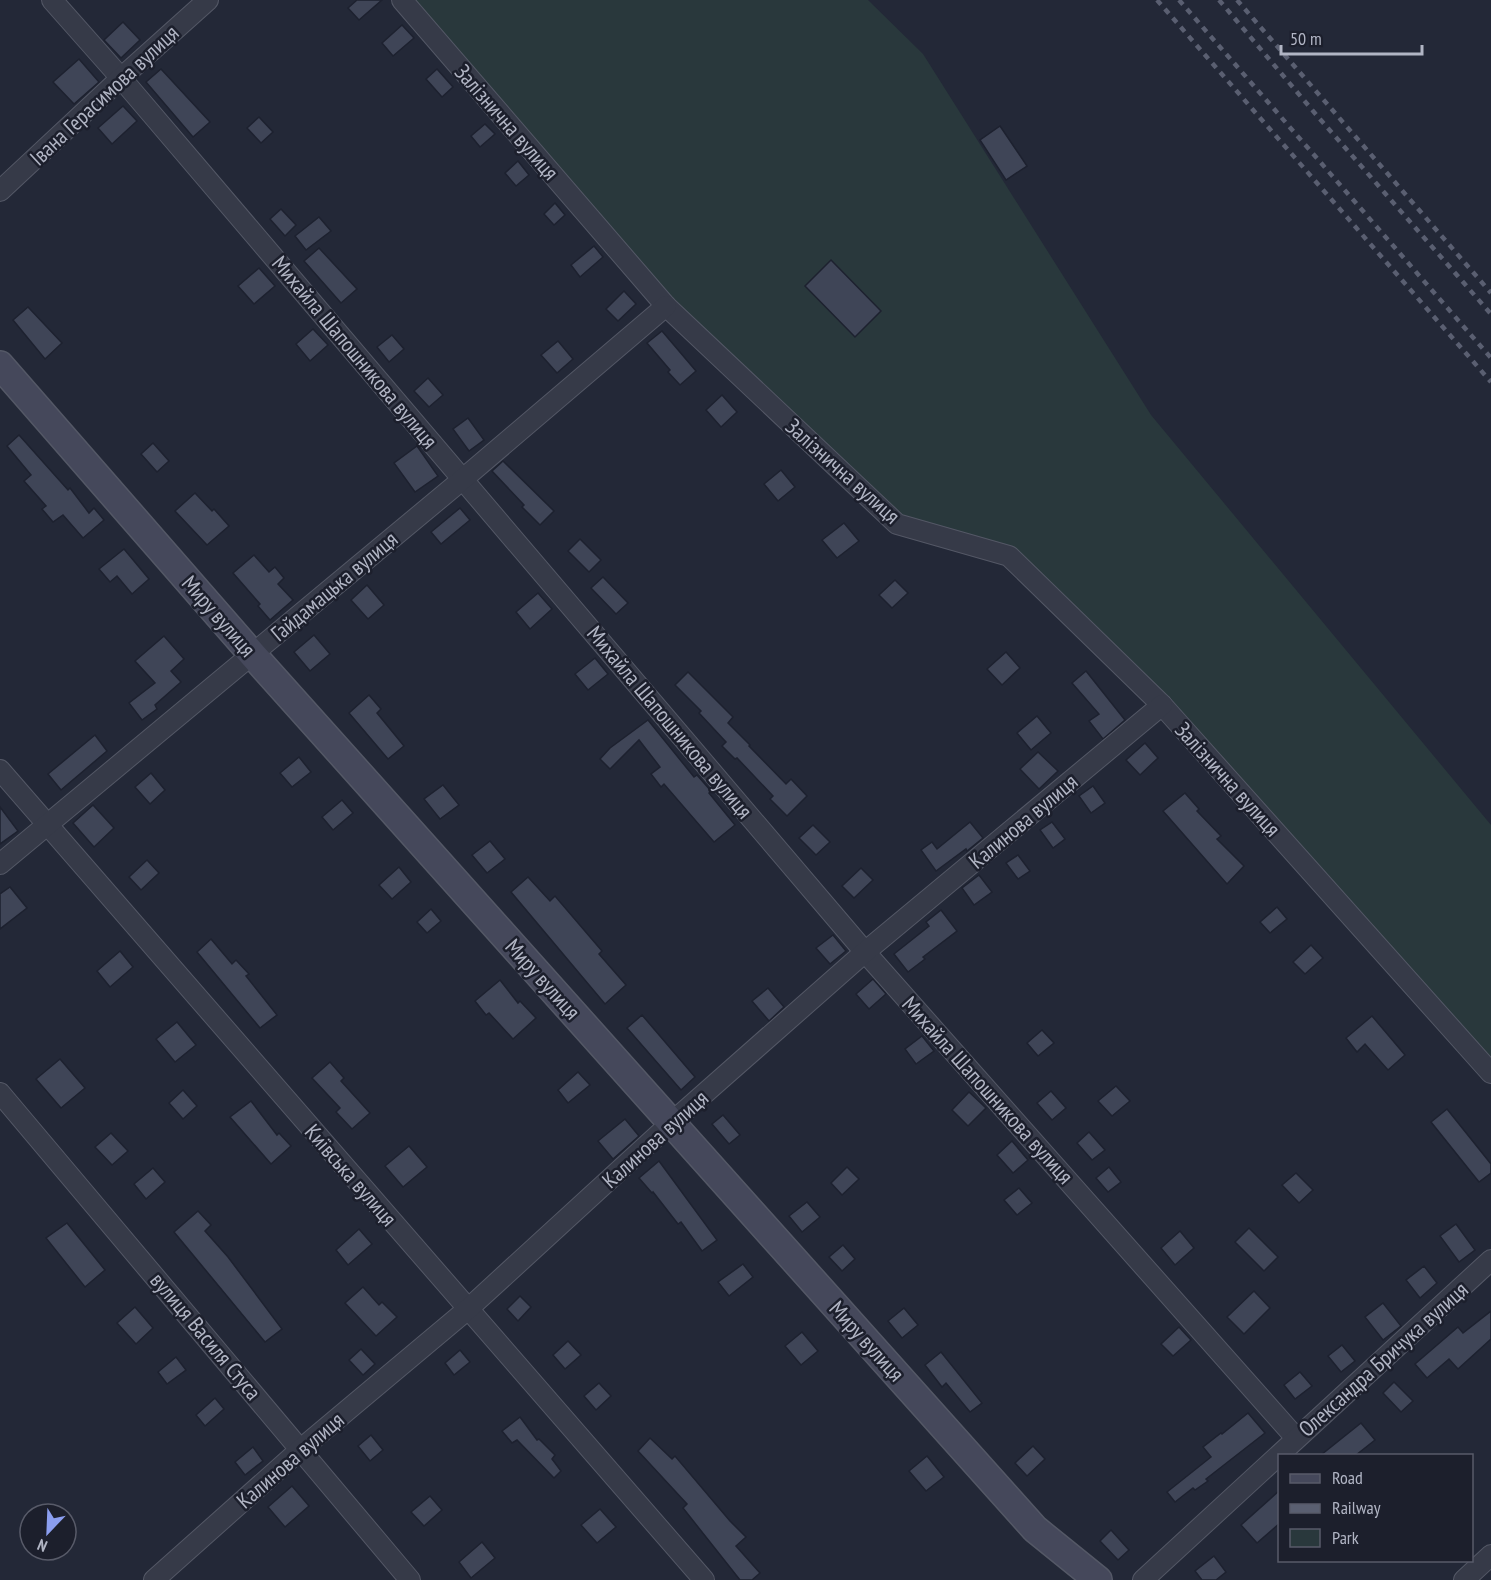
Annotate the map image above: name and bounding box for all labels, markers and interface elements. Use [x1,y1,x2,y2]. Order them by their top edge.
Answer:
scale bar [1281,18,1422,56]
street label: Івана Герасимова вулиця [24,19,184,171]
text: 50 m [1290,27,1322,50]
street label: Залізнична вулиця [449,58,565,186]
street label: Михайла Шапошникова вулиця [266,250,444,454]
street label: Залізнична вулиця [780,412,906,530]
street label: Гайдамацька вулиця [265,525,403,647]
street label: Миру вулиця [176,569,262,663]
street label: Михайла Шапошникова вулиця [581,620,759,824]
street label: Залізнична вулиця [1169,716,1287,842]
street label: Калинова вулиця [963,767,1083,875]
street label: Миру вулиця [499,933,587,1025]
street label: Михайла Шапошникова вулиця [896,990,1080,1190]
street label: Калинова вулиця [596,1084,714,1194]
street label: Київська вулиця [299,1118,403,1232]
street label: вулиця Василя Стуса [145,1267,267,1405]
street label: Олександра Бричука вулиця [1292,1276,1474,1442]
street label: Миру вулиця [823,1295,911,1387]
street label: Калинова вулиця [230,1406,350,1514]
legend [1278,1454,1473,1562]
text: Road [1332,1466,1363,1489]
text: Railway [1332,1496,1381,1519]
north arrow [18,1502,78,1562]
text: Park [1332,1526,1359,1549]
text: N [34,1535,50,1557]

